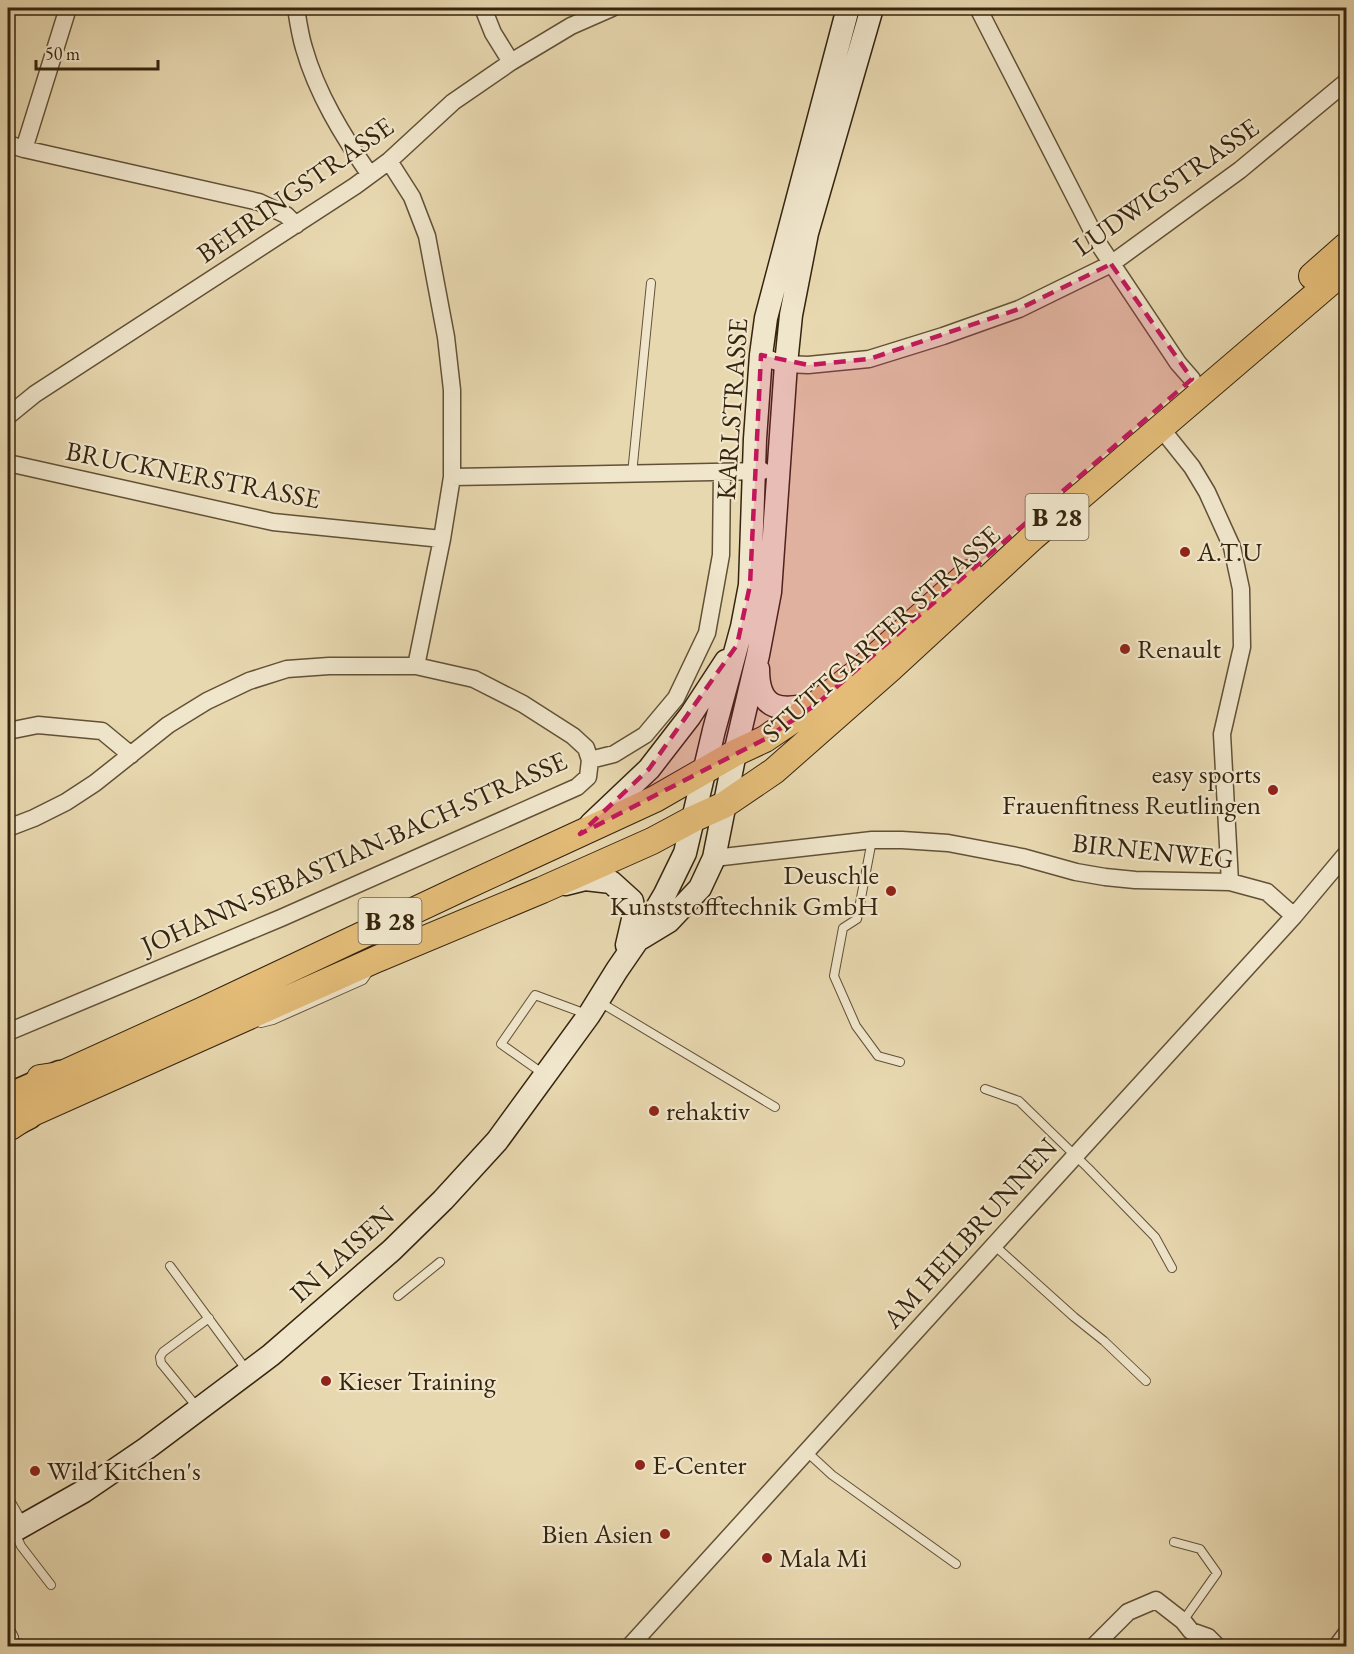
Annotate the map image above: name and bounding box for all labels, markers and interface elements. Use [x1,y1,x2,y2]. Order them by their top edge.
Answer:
scale bar [36,33,158,71]
text: 50 m [45,42,80,65]
street label: BEHRINGSTRASSE [189,109,400,271]
street label: LUDWIGSTRASSE [1066,110,1265,264]
street label: KARLSTRASSE [708,317,755,501]
street label: BRUCKNERSTRASSE [63,433,323,516]
road number: B 28 [1026,494,1088,540]
street label: STUTTGARTER STRASSE [754,517,1007,750]
place label: A.T.U [1196,534,1262,569]
marker: A.T.U [1178,545,1192,559]
place label: Renault [1137,631,1222,666]
marker: Renault [1118,642,1132,656]
street label: JOHANN-SEBASTIAN-BACH-STRASSE [134,743,572,963]
place label: easy sports Frauenfitness Reutlingen [1002,756,1261,822]
marker: easy sports Frauenfitness Reutlingen [1266,783,1280,797]
street label: BIRNENWEG [1071,825,1235,876]
place label: Deuschle Kunststofftechnik GmbH [610,857,879,923]
marker: Deuschle Kunststofftechnik GmbH [884,884,898,898]
road number: B 28 [358,898,422,944]
place label: rehaktiv [666,1093,750,1128]
marker: rehaktiv [647,1104,661,1118]
street label: AM HEILBRUNNEN [874,1130,1065,1336]
street label: IN LAISEN [282,1197,402,1310]
place label: Kieser Training [338,1363,496,1398]
marker: Kieser Training [319,1374,333,1388]
place label: E-Center [652,1447,747,1482]
place label: Wild Kitchen's [47,1453,201,1488]
marker: E-Center [633,1458,647,1472]
marker: Wild Kitchen's [28,1464,42,1478]
place label: Bien Asien [542,1516,653,1551]
marker: Bien Asien [658,1527,672,1541]
place label: Mala Mi [779,1540,868,1575]
marker: Mala Mi [760,1551,774,1565]

